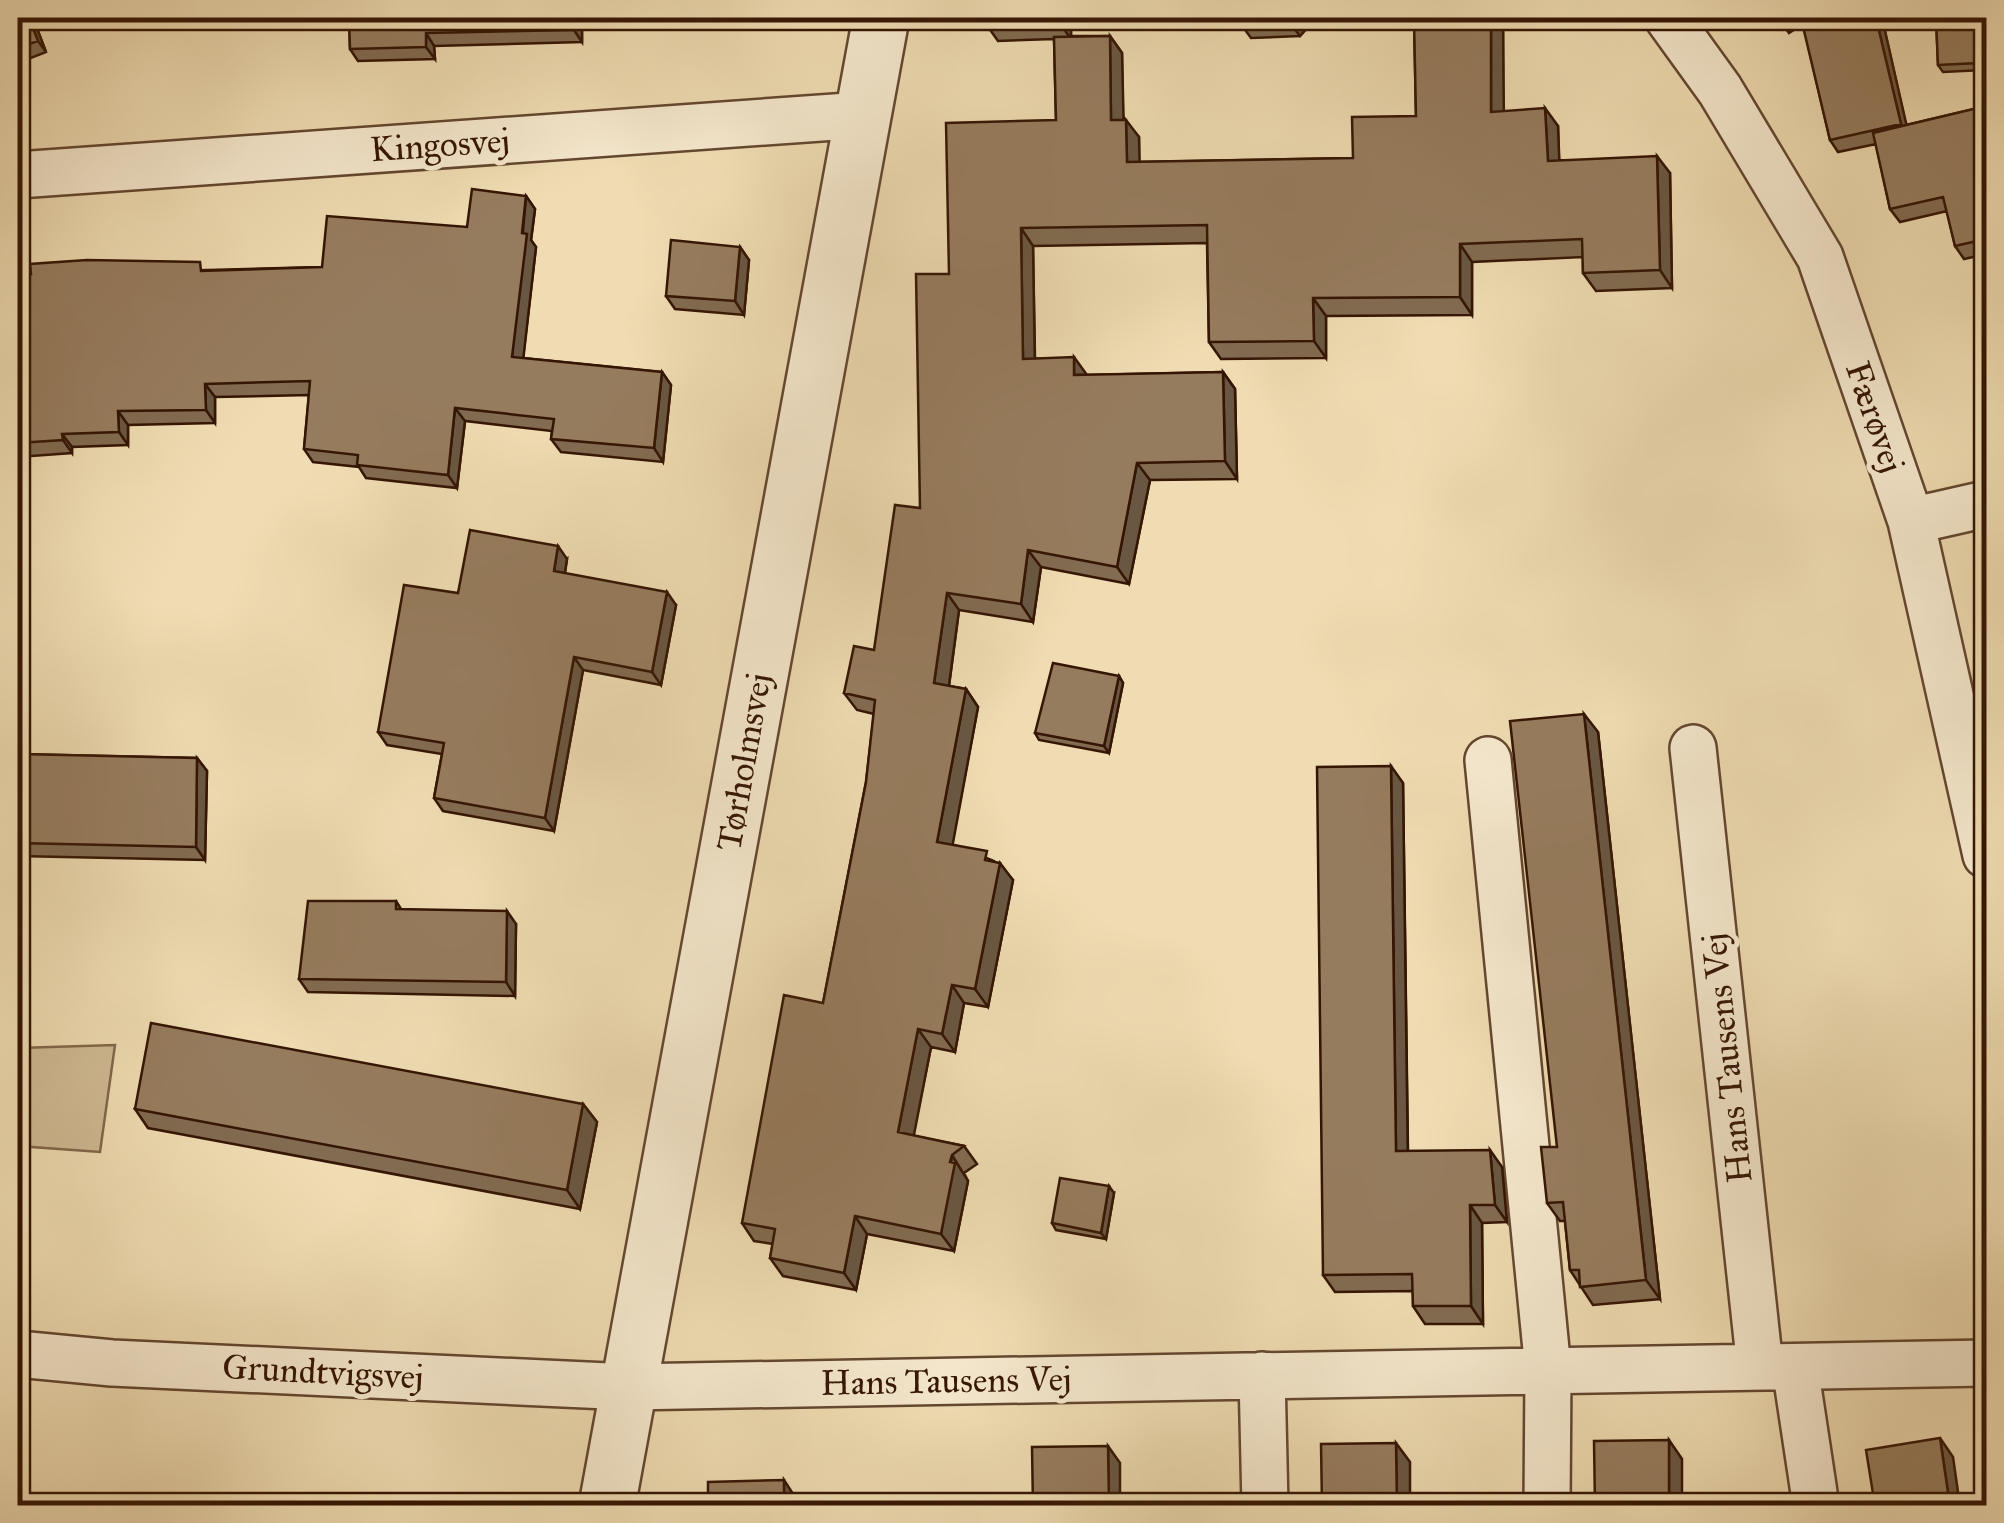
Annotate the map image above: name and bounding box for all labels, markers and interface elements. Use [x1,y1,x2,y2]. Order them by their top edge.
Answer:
street label: Kingosvej [369,119,511,171]
street label: Færøvej [1836,356,1914,478]
street label: Tørholmsvej [707,670,781,854]
street label: Hans Tausens Vej [1692,931,1762,1185]
street label: Grundtvigsvej [221,1345,425,1399]
street label: Hans Tausens Vej [820,1357,1072,1405]

